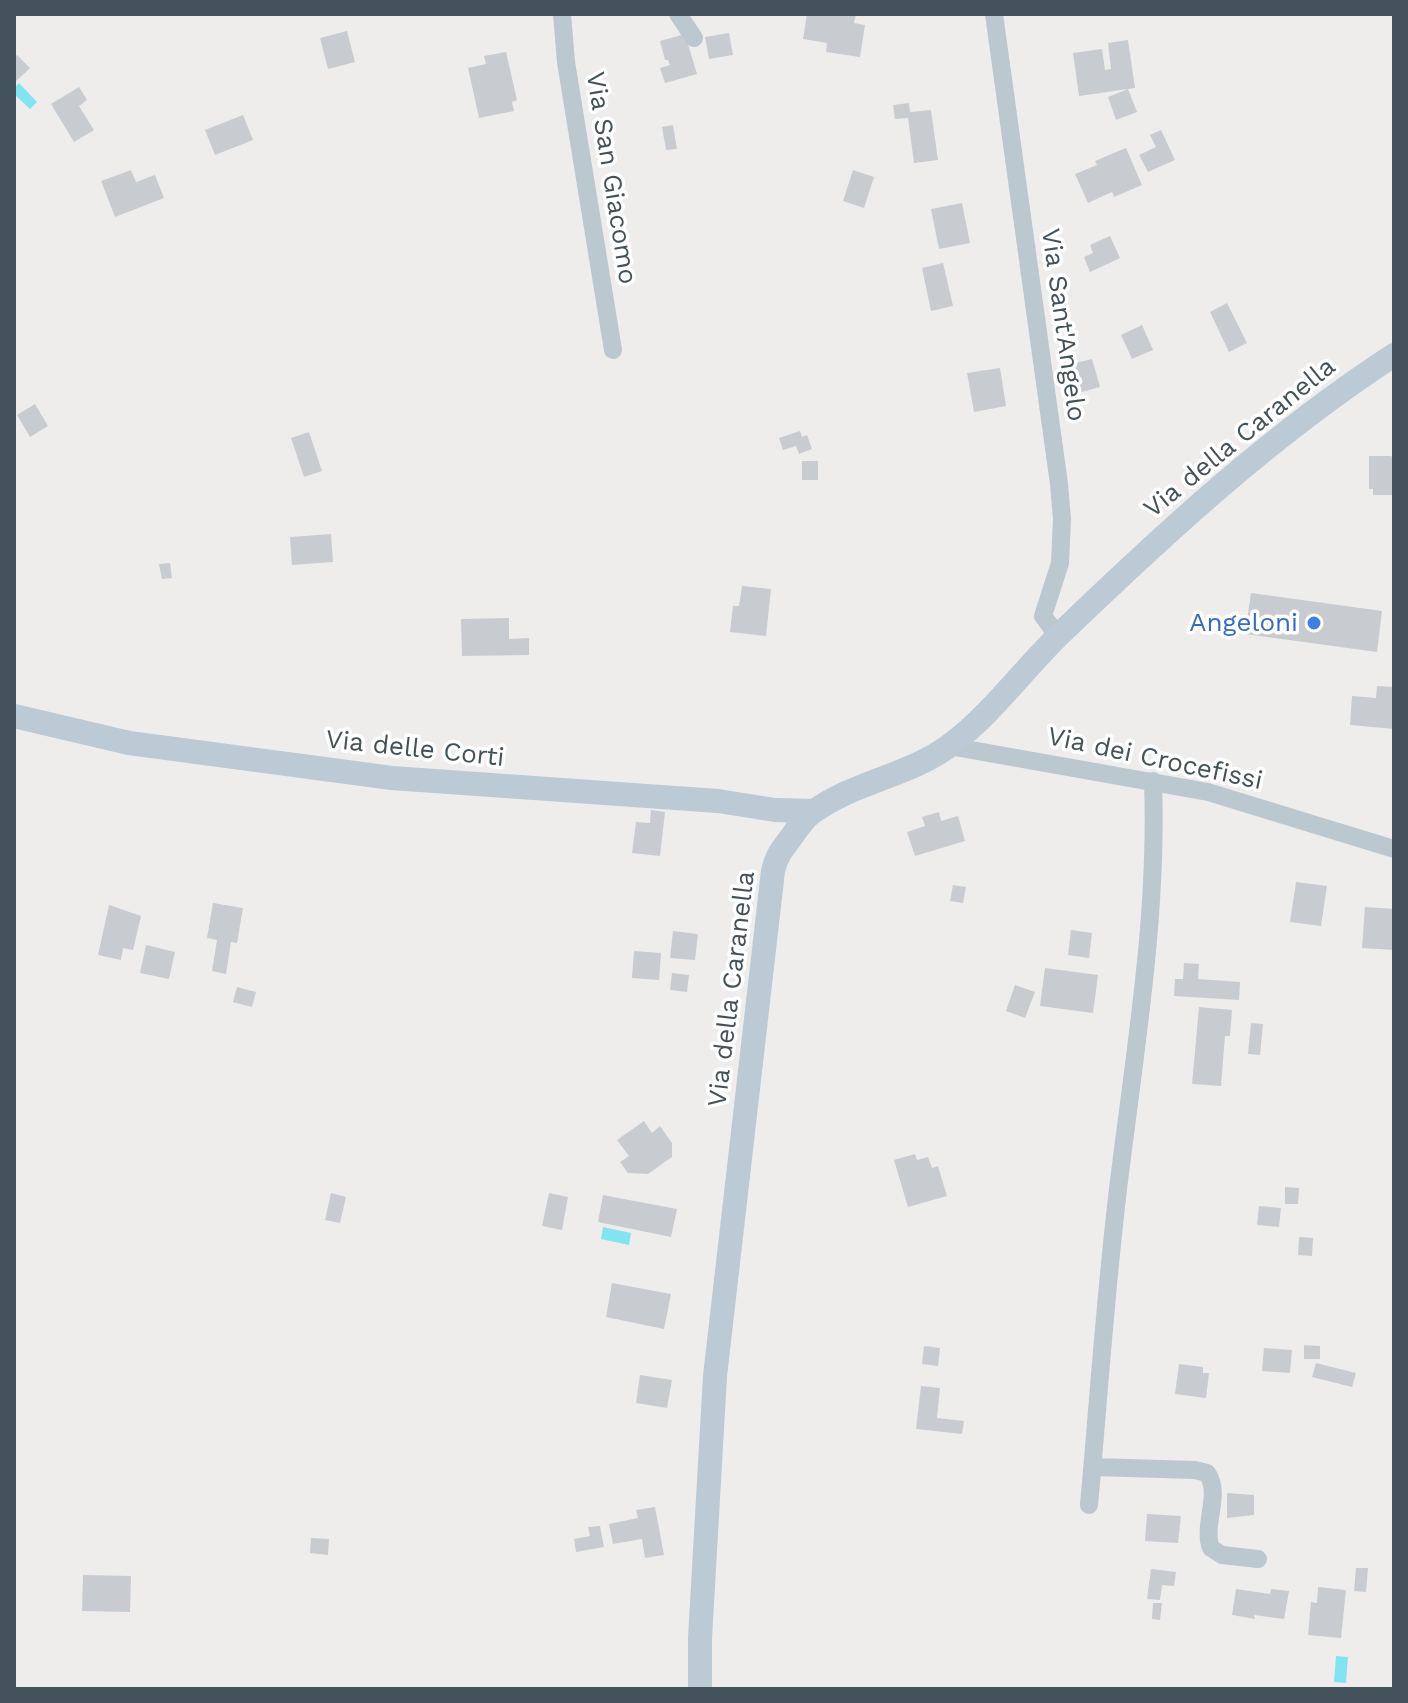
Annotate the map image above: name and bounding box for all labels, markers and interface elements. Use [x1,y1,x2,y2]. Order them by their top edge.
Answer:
street label: Via San Giacomo [579,70,643,286]
street label: Via Sant'Angelo [1034,227,1092,423]
street label: Via della Caranella [1138,351,1342,525]
place label: Angeloni [1189,607,1298,639]
marker: Angeloni [1305,614,1323,632]
street label: Via dei Crocefissi [1045,721,1265,797]
street label: Via delle Corti [324,724,506,774]
street label: Via della Caranella [702,869,762,1109]

